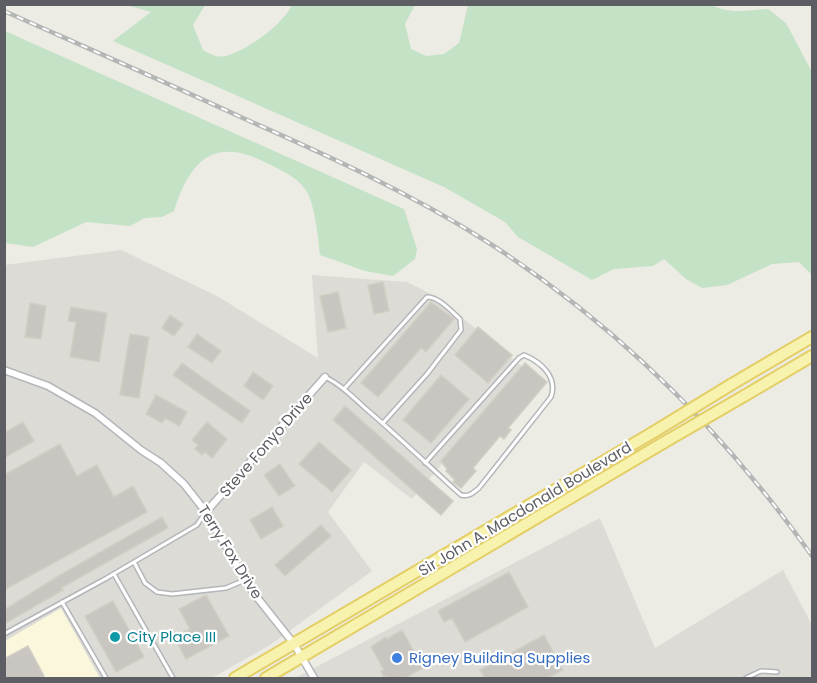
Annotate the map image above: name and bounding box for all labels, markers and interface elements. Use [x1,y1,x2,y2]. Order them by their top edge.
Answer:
street label: Steve Fonyo Drive [214,388,317,501]
street label: Sir John A. Macdonald Boulevard [414,436,635,581]
street label: Terry Fox Drive [193,501,268,603]
place label: City Place III [127,626,216,647]
marker: City Place III [108,630,122,644]
place label: Rigney Building Supplies [409,647,590,668]
marker: Rigney Building Supplies [390,651,404,665]

